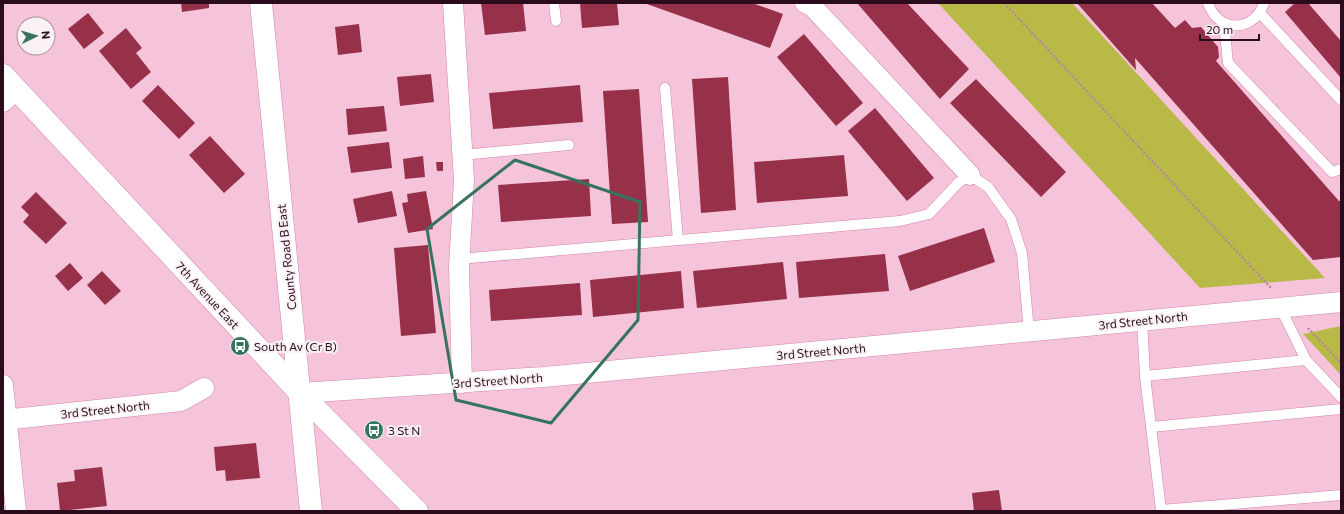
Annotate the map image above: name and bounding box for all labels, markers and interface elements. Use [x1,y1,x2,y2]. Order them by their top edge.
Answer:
north arrow [16,16,56,56]
scale bar [1200,16,1259,42]
text: 20 m [1206,22,1233,36]
text: N [40,30,53,40]
street label: County Road B East [273,203,299,311]
street label: 7th Avenue East [173,259,243,331]
street label: 3rd Street North [1098,308,1188,332]
bus stop icon: South Av (Cr B) [229,335,251,357]
place label: South Av (Cr B) [254,339,337,353]
street label: 3rd Street North [776,340,866,362]
street label: 3rd Street North [453,370,543,390]
street label: 3rd Street North [60,397,150,421]
bus stop icon: 3 St N [363,419,385,441]
place label: 3 St N [388,423,420,437]

